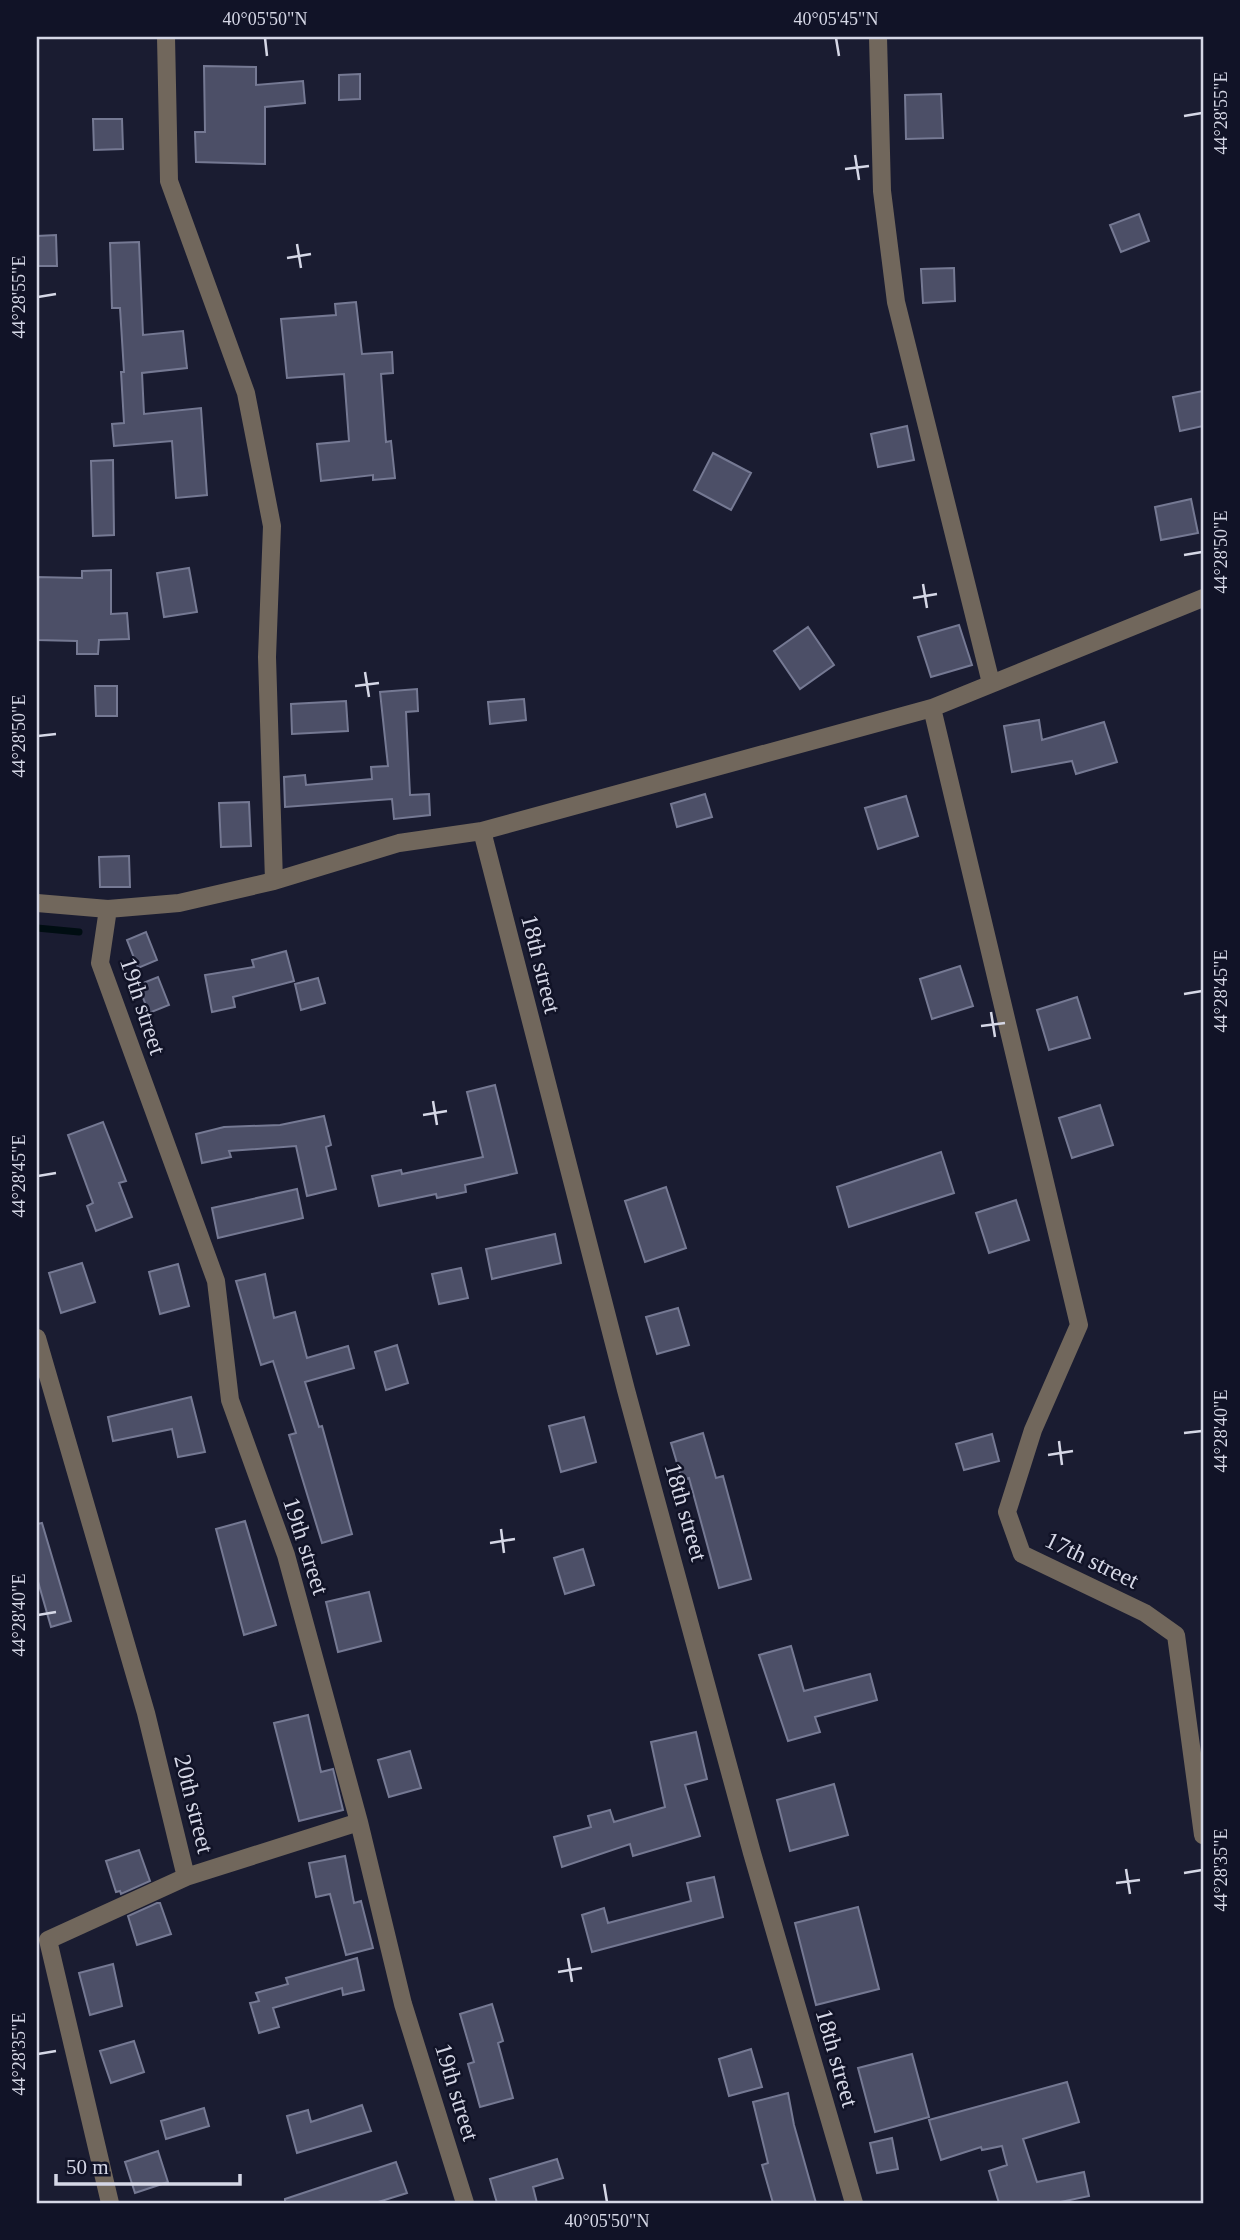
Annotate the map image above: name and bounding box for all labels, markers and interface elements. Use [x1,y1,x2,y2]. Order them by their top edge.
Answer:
text: 40°05'50"N [223,9,307,29]
text: 40°05'45"N [794,9,878,29]
text: 44°28'55"E [1211,72,1231,154]
text: 44°28'55"E [9,256,29,338]
text: 44°28'50"E [1211,511,1231,593]
text: 44°28'50"E [9,695,29,777]
street label: 18th street [516,912,566,1016]
text: 44°28'45"E [1211,950,1231,1032]
street label: 19th street [115,954,171,1058]
text: 44°28'45"E [9,1135,29,1217]
text: 44°28'40"E [1211,1390,1231,1472]
street label: 18th street [660,1460,712,1564]
street label: 19th street [278,1494,334,1598]
street label: 17th street [1041,1526,1143,1594]
text: 44°28'40"E [9,1574,29,1656]
street label: 20th street [169,1752,219,1856]
text: 44°28'35"E [1211,1829,1231,1911]
street label: 18th street [811,2006,863,2110]
text: 44°28'35"E [9,2013,29,2095]
street label: 19th street [430,2040,484,2144]
scale bar [56,2142,240,2186]
text: 50 m [66,2155,109,2179]
text: 40°05'50"N [565,2211,649,2231]

